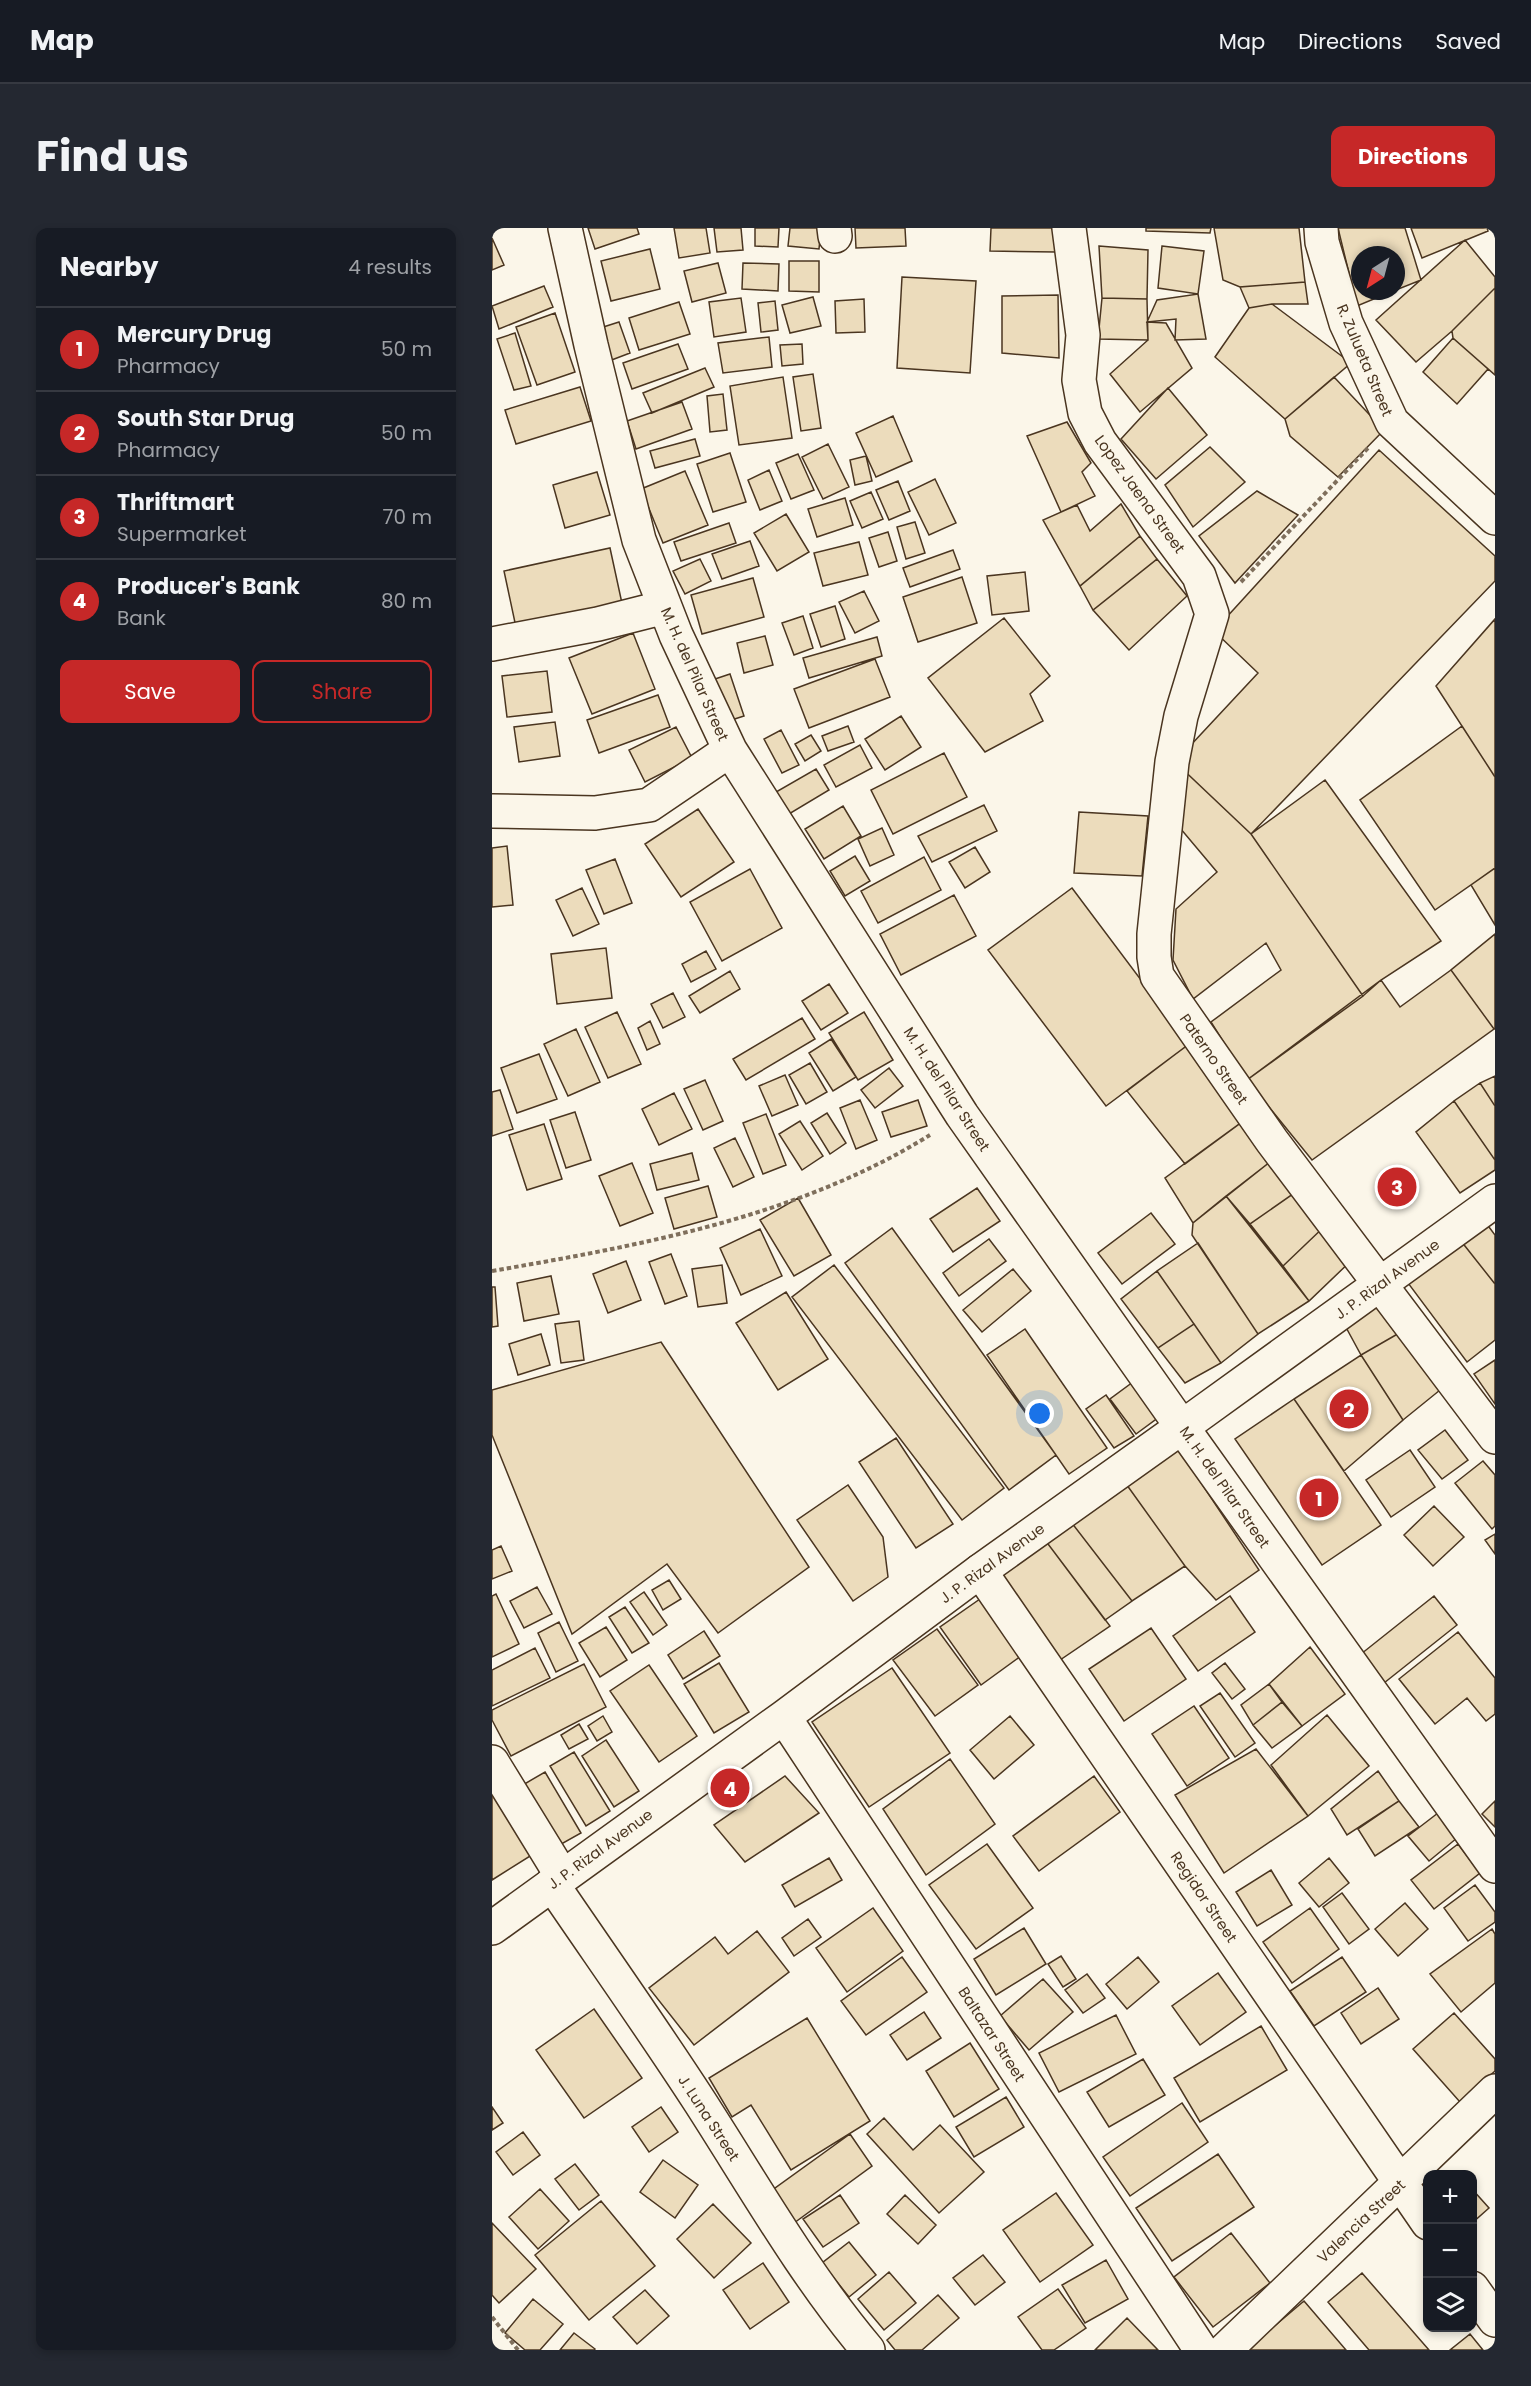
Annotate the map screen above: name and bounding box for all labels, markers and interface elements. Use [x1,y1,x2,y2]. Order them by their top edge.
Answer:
text: Map [30,21,94,60]
text: Map [1219,27,1265,56]
text: Directions [1298,27,1402,56]
text: Saved [1435,27,1501,56]
button: Directions [1331,126,1495,187]
text: Find us [36,127,189,186]
north arrow [1351,246,1405,300]
text: Nearby [60,249,158,285]
text: 4 results [348,253,432,281]
street label: R. Zulueta Street [1332,301,1398,419]
text: Mercury Drug [117,319,271,350]
text: 1 [76,335,83,363]
text: 50 m [381,335,432,363]
text: Pharmacy [117,352,220,380]
text: South Star Drug [117,403,294,434]
text: 2 [74,419,85,447]
text: 50 m [381,419,432,447]
street label: Lopez Jaena Street [1090,431,1190,557]
text: Pharmacy [117,436,220,464]
text: Thriftmart [117,487,234,518]
text: 3 [73,503,86,531]
text: 70 m [383,503,432,531]
text: Supermarket [117,520,246,548]
text: Producer's Bank [117,571,300,602]
text: 4 [73,587,86,615]
text: 80 m [381,587,432,615]
text: Bank [117,604,166,632]
street label: M. H. del Pilar Street [656,604,734,744]
button: Save [60,660,240,723]
button: Share [252,660,432,723]
street label: Paterno Street [1175,1009,1253,1109]
street label: M. H. del Pilar Street [899,1023,995,1155]
pin: 3 [1378,1164,1416,1210]
street label: J. P. Rizal Avenue [1330,1234,1444,1324]
pin: 2 [1330,1386,1368,1432]
your location [1025,1399,1054,1428]
street label: M. H. del Pilar Street [1175,1422,1275,1552]
pin: 1 [1300,1476,1338,1520]
street label: J. P. Rizal Avenue [935,1518,1049,1608]
pin: 4 [710,1766,750,1810]
street label: J. P. Rizal Avenue [543,1804,657,1894]
street label: Regidor Street [1166,1847,1242,1947]
street label: Baltazar Street [953,1983,1031,2085]
street label: J. Luna Street [673,2071,745,2165]
map controls [1423,2170,1477,2332]
button: + [1423,2170,1477,2224]
street label: Valencia Street [1312,2175,1410,2267]
button: − [1423,2224,1477,2278]
button: layers [1423,2278,1477,2332]

